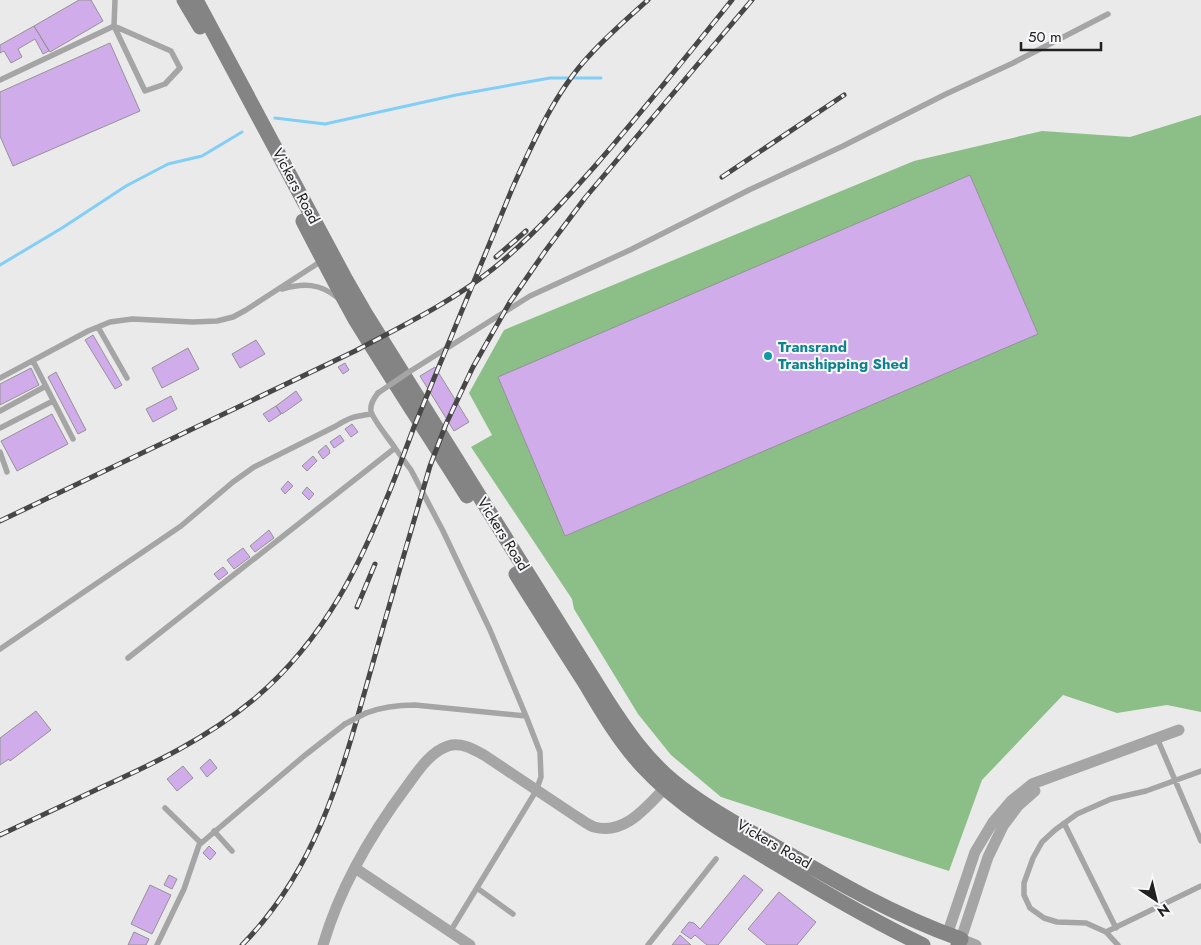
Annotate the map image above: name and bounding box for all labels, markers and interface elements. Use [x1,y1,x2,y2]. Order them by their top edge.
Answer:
scale bar [1021,20,1101,52]
text: 50 m [1028,26,1062,48]
street label: Vickers Road [267,144,325,228]
place label: Transrand Transhipping Shed [778,336,908,375]
marker: Transrand Transhipping Shed [762,350,774,362]
street label: Vickers Road [472,493,534,575]
street label: Vickers Road [733,814,815,874]
north arrow [1131,875,1181,925]
text: N [1153,899,1174,922]

